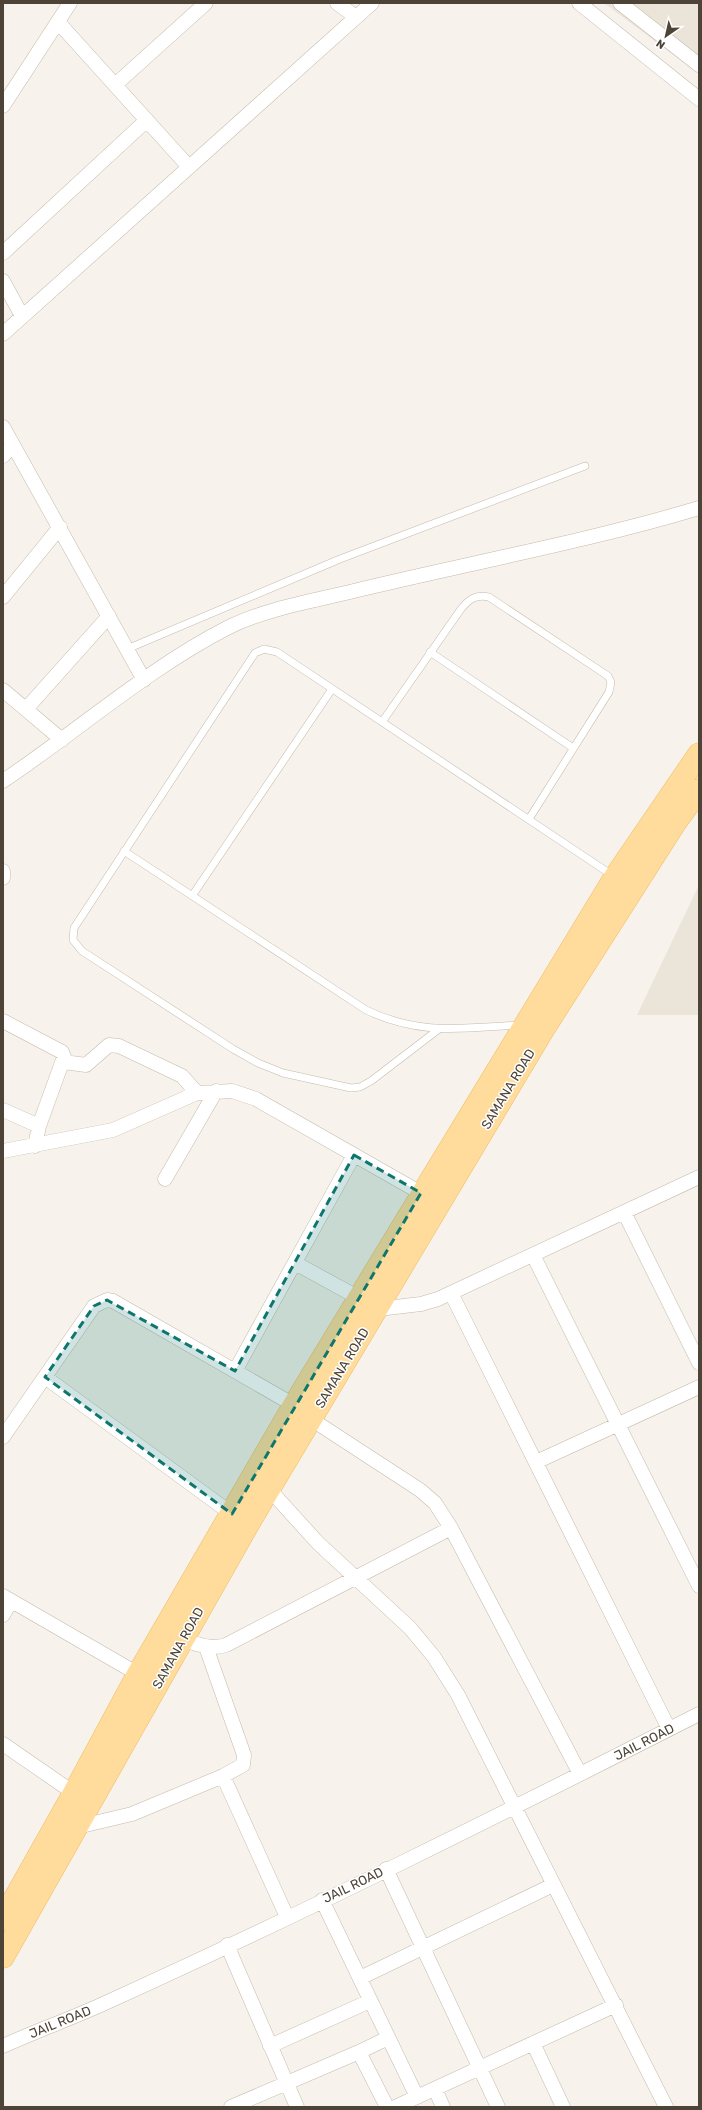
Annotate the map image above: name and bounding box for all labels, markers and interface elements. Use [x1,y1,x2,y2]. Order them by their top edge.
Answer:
north arrow [646,16,686,56]
text: N [654,36,668,51]
street label: SAMANA ROAD [478,1046,538,1132]
street label: SAMANA ROAD [312,1325,372,1411]
street label: SAMANA ROAD [149,1605,207,1691]
street label: JAIL ROAD [611,1720,677,1764]
street label: JAIL ROAD [320,1864,386,1906]
street label: JAIL ROAD [27,2003,93,2041]

